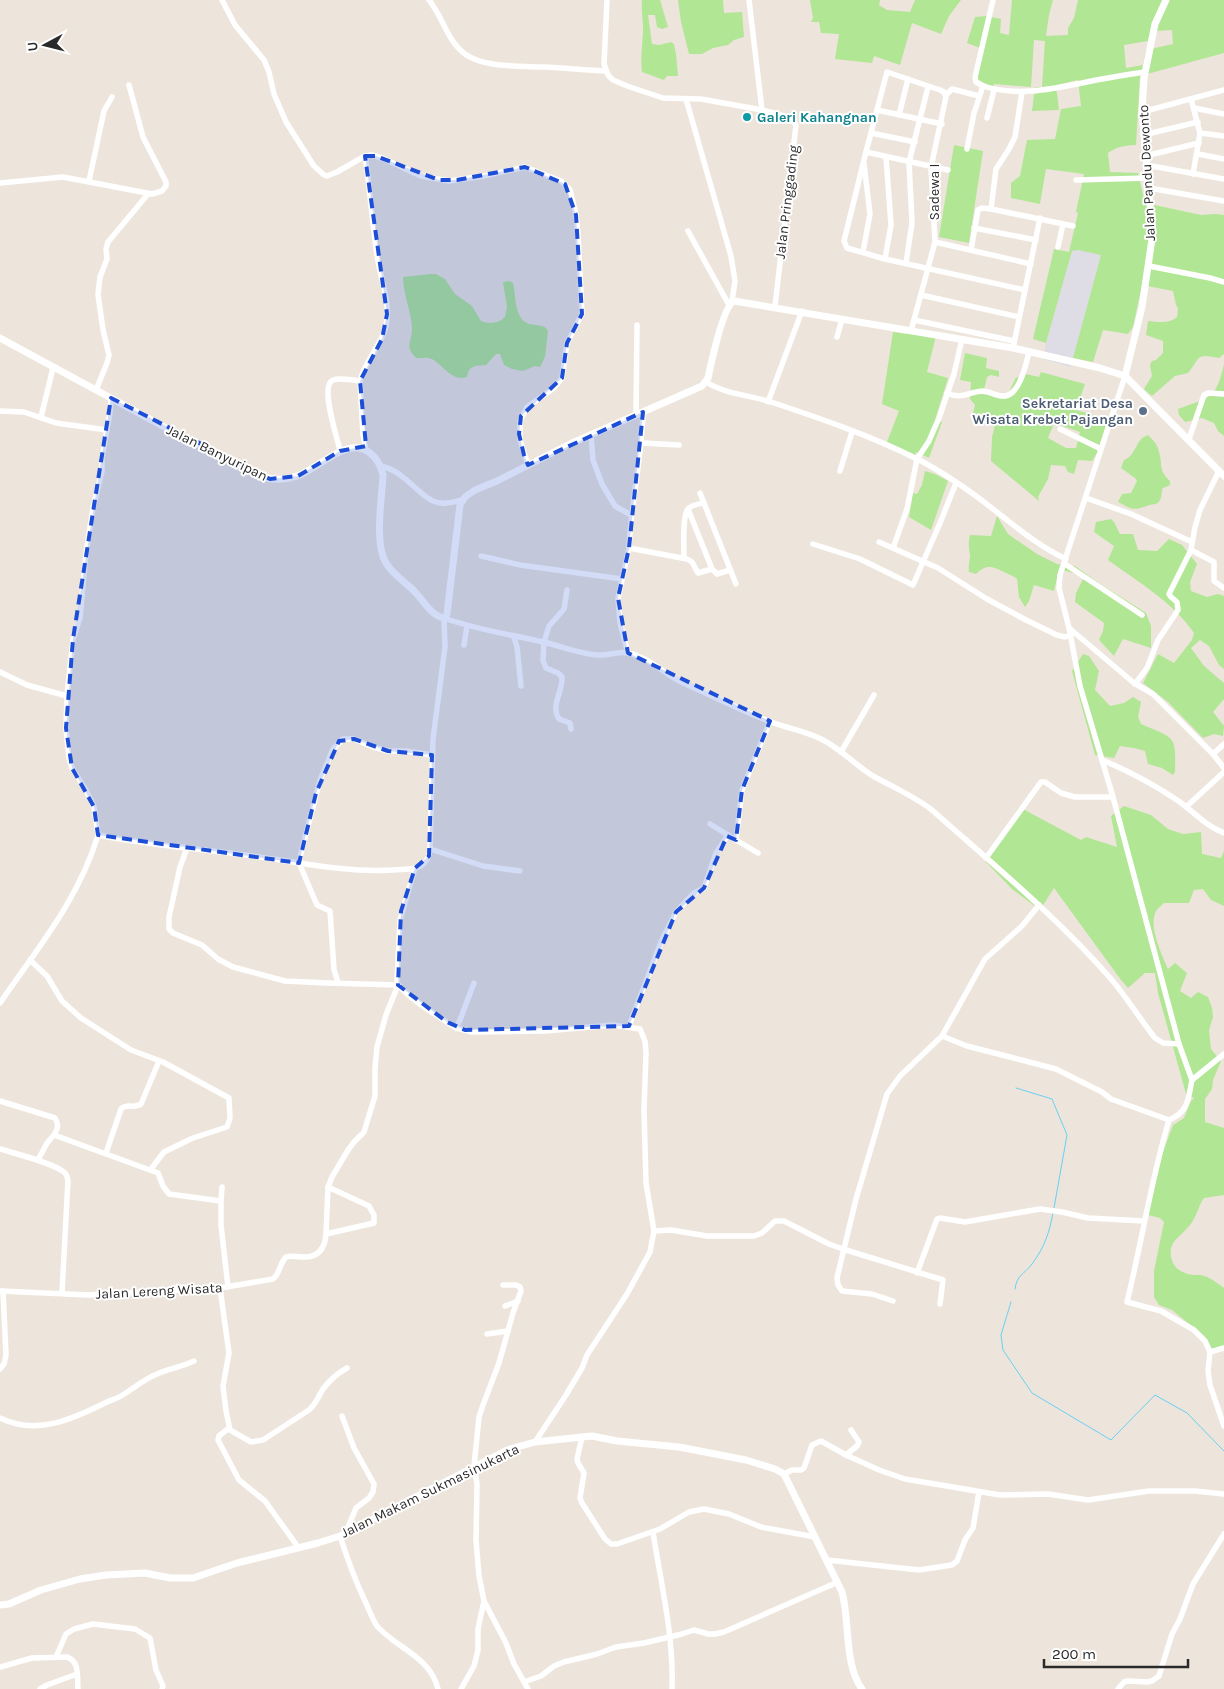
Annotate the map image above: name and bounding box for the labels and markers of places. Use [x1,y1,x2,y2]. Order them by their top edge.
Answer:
place label: Galeri Kahangnan [757,109,877,126]
marker: Galeri Kahangnan [741,111,753,123]
place label: Sekretariat Desa Wisata Krebet Pajangan [972,395,1133,428]
marker: Sekretariat Desa Wisata Krebet Pajangan [1137,405,1149,417]

